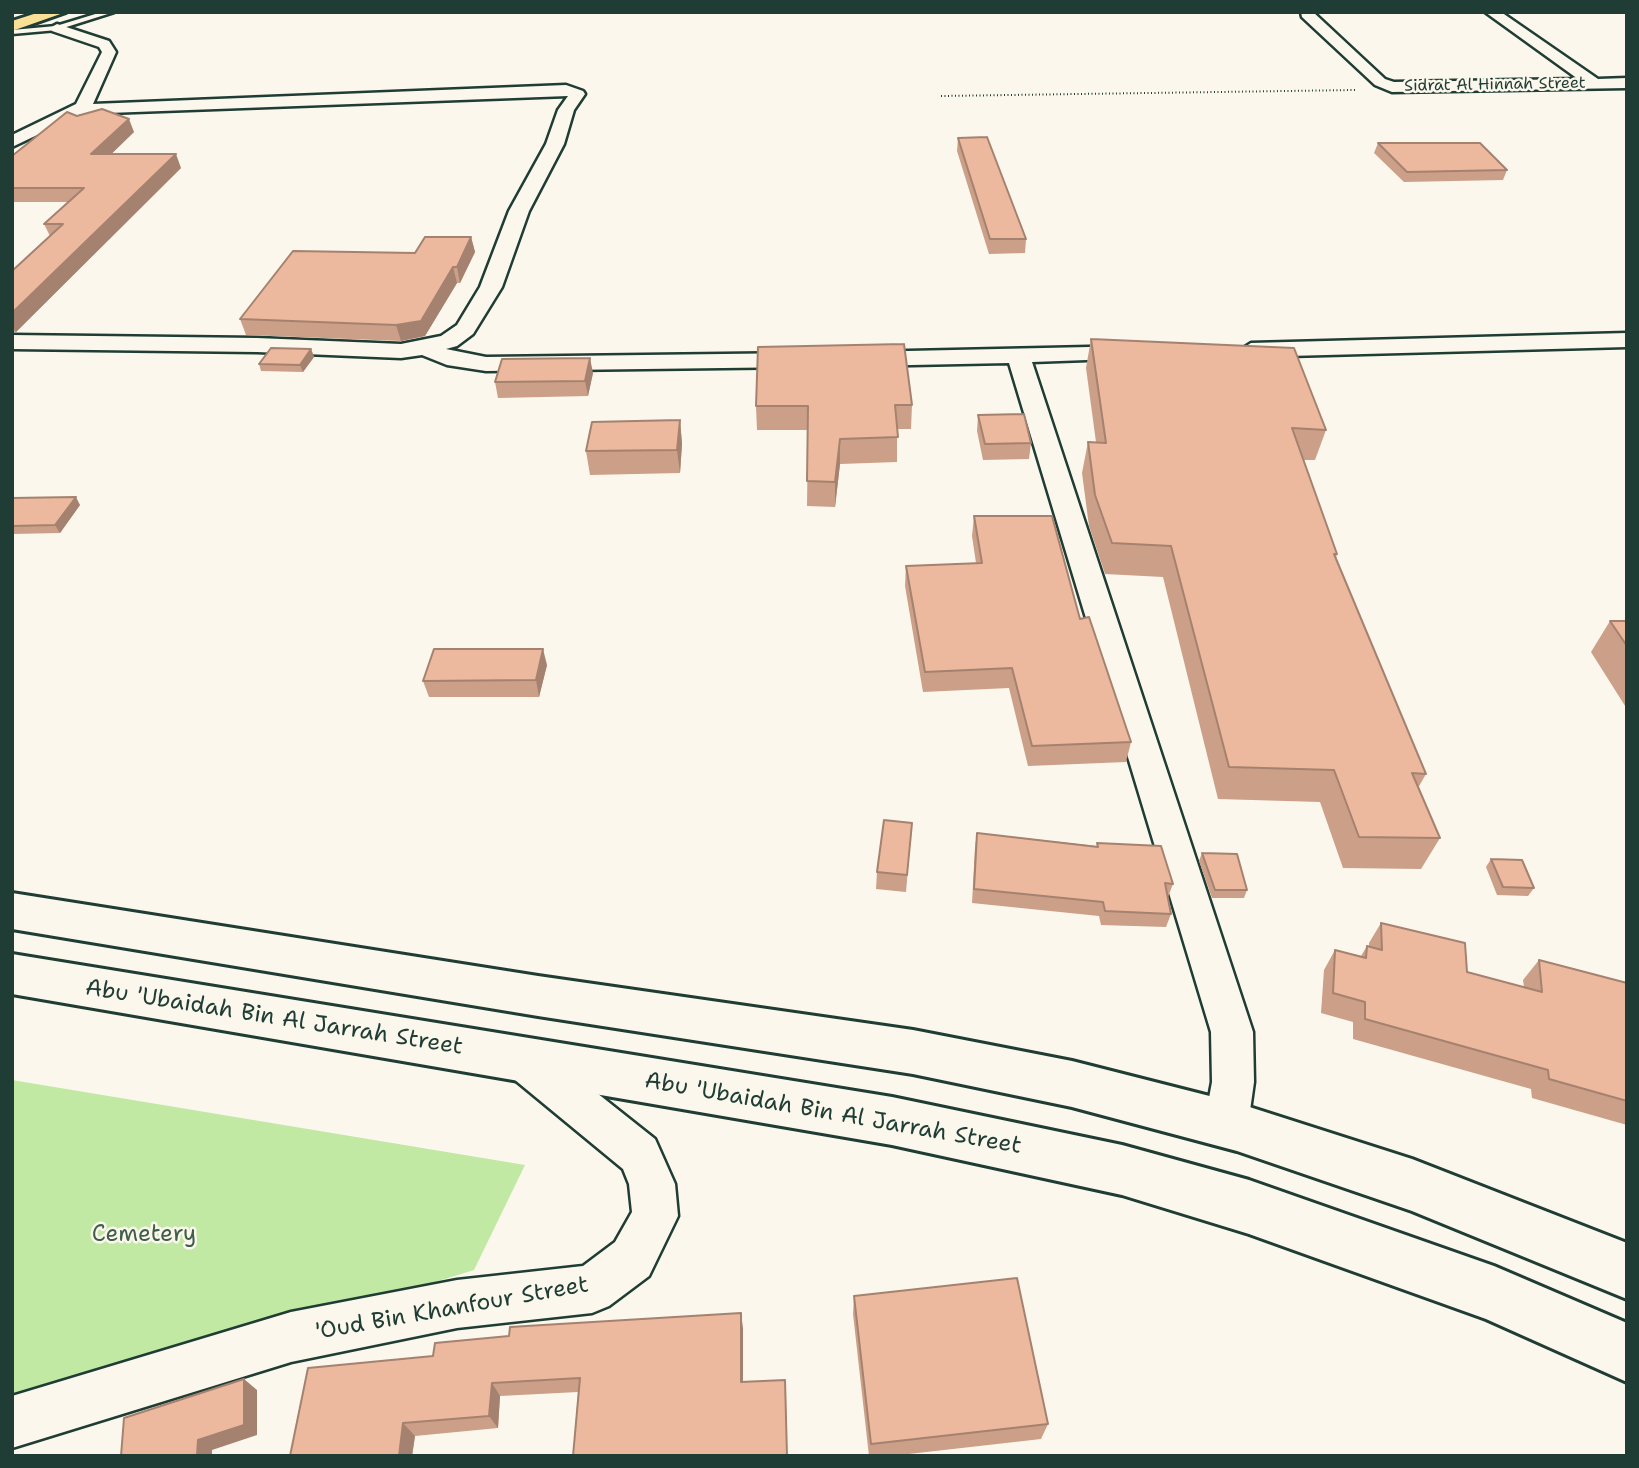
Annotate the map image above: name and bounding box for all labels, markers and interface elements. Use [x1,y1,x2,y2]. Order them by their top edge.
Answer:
street label: Sidrat Al Hinnah Street [1404,74,1586,96]
street label: Abu 'Ubaidah Bin Al Jarrah Street [83,974,465,1062]
street label: Abu 'Ubaidah Bin Al Jarrah Street [642,1067,1024,1161]
park label: Cemetery [92,1221,196,1249]
street label: 'Oud Bin Khanfour Street [313,1271,591,1347]

